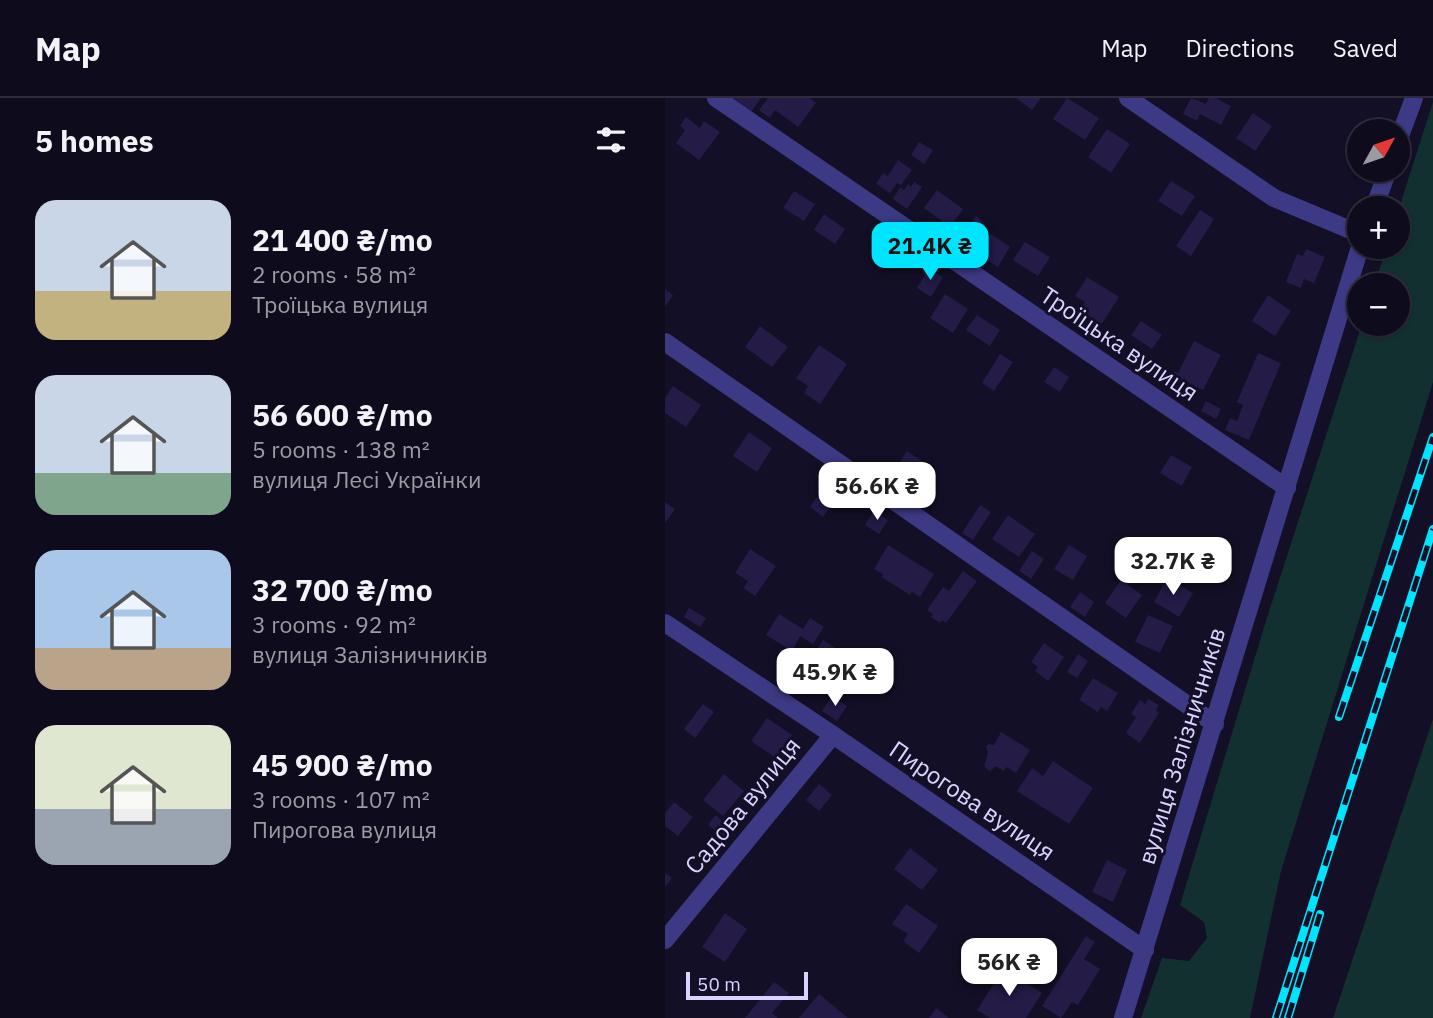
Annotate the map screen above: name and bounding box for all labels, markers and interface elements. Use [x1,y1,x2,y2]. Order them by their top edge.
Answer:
text: Map [35,27,101,70]
text: Map [1101,32,1147,64]
text: Directions [1185,32,1295,64]
text: Saved [1333,32,1398,64]
north arrow [1347,119,1411,182]
map controls [1347,119,1410,336]
text: 5 homes [35,121,154,160]
icon: filters [592,121,630,159]
button: + [1347,196,1410,259]
text: 21 400 ₴/mo [252,220,433,259]
pin: 21.4K ₴ [865,222,995,282]
icon: home [91,228,175,312]
text: 21.4K ₴ [888,230,972,260]
text: 2 rooms · 58 m² [252,259,416,289]
button: − [1347,273,1410,336]
street label: Троїцька вулиця [1034,278,1205,408]
text: Троїцька вулиця [252,289,428,319]
text: 56 600 ₴/mo [252,395,433,434]
icon: home [91,403,175,487]
text: 5 rooms · 138 m² [252,434,430,464]
pin: 56.6K ₴ [812,462,942,522]
text: вулиця Лесі Українки [252,464,481,494]
text: 56.6K ₴ [835,470,919,500]
pin: 32.7K ₴ [1108,538,1238,597]
text: 32.7K ₴ [1131,545,1215,575]
text: 32 700 ₴/mo [252,570,433,609]
icon: home [91,578,175,662]
text: 3 rooms · 92 m² [252,609,416,639]
street label: вулиця Залізничників [1130,623,1232,868]
text: вулиця Залізничників [252,639,488,669]
pin: 45.9K ₴ [770,648,900,708]
text: 45.9K ₴ [793,656,877,686]
street label: Садова вулиця [677,730,807,881]
street label: Пирогова вулиця [884,733,1062,867]
text: 45 900 ₴/mo [252,745,433,784]
icon: home [91,753,175,837]
text: 3 rooms · 107 m² [252,784,430,814]
text: Пирогова вулиця [252,814,437,844]
pin: 56K ₴ [960,939,1058,998]
text: 56K ₴ [977,946,1041,976]
scale bar [686,969,809,1001]
text: 50 m [697,972,741,996]

